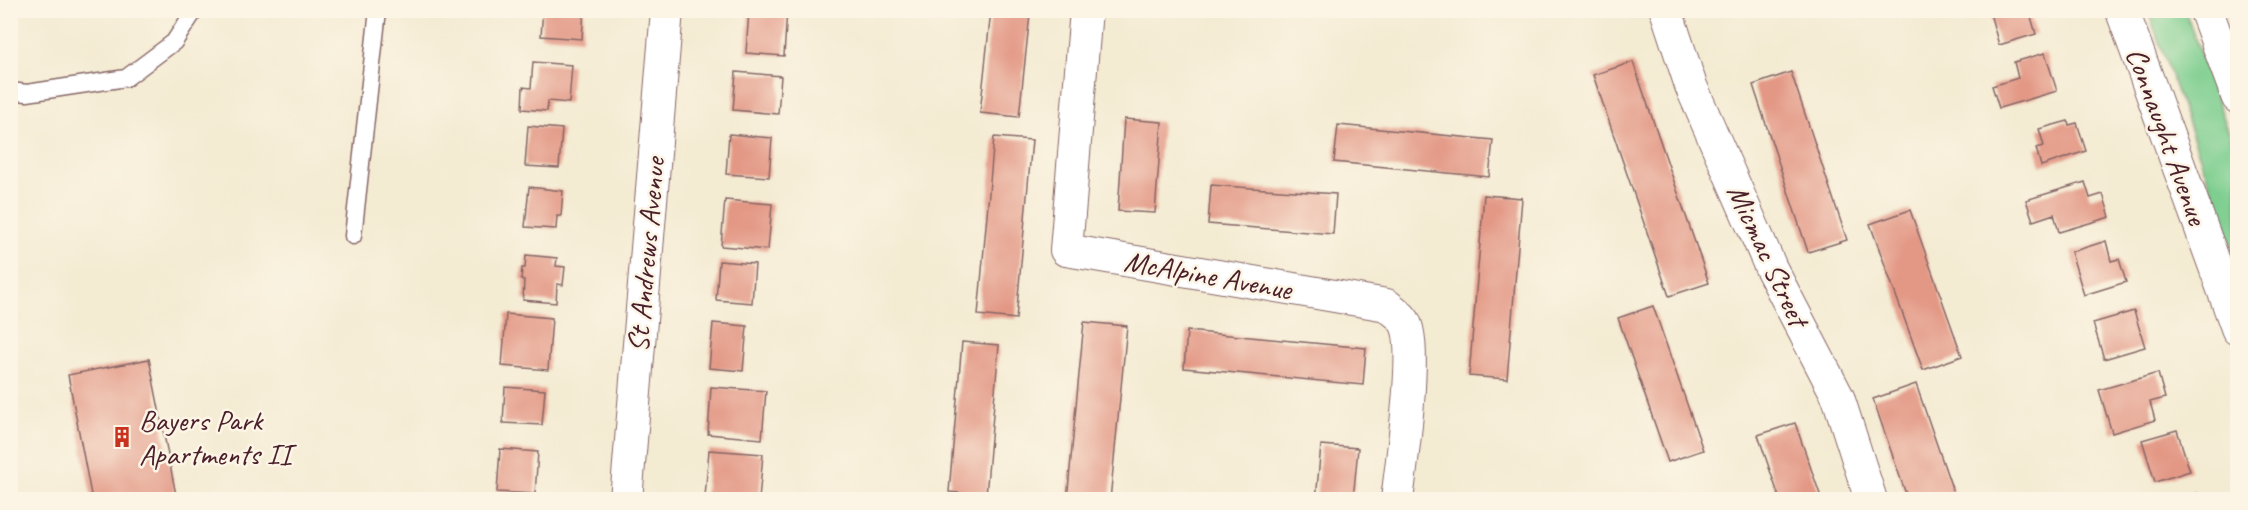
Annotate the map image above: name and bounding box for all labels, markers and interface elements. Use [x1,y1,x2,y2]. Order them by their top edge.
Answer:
street label: Connaught Avenue [2117,42,2217,232]
street label: St Andrews Avenue [619,154,674,354]
street label: Micmac Street [1719,178,1819,336]
street label: McAlpine Avenue [1122,242,1297,309]
place label: Bayers Park Apartments II [139,401,297,473]
building icon: Bayers Park Apartments II [110,425,134,449]

